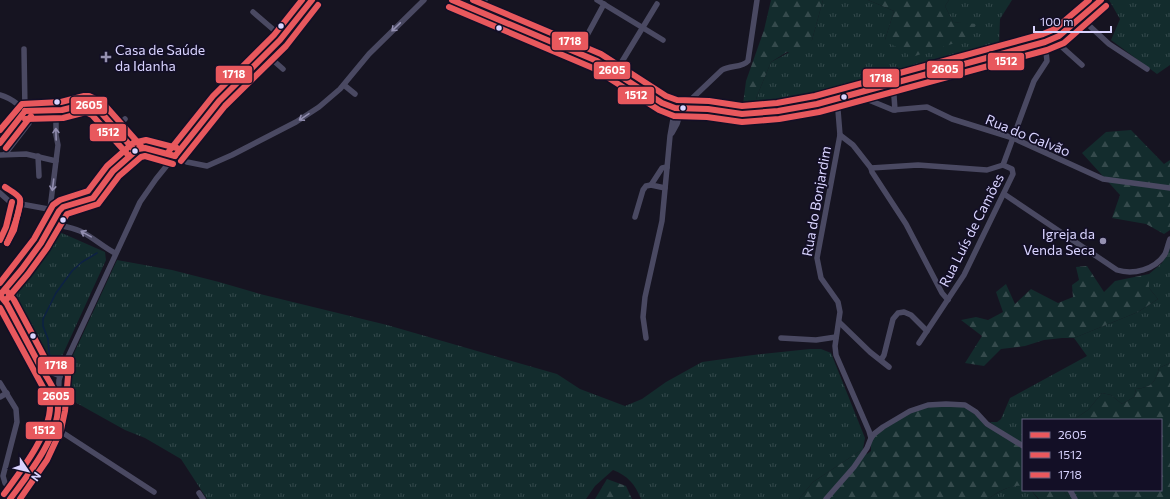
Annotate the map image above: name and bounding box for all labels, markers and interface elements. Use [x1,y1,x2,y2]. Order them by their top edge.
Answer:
scale bar [1034,8,1111,34]
text: 100 m [1040,14,1074,28]
unlabelled marker [276,21,286,31]
one-way arrow [391,22,401,32]
unlabelled marker [494,23,504,33]
line badge: 1718 [551,31,589,51]
text: 1718 [559,34,582,47]
place label: Casa de Saúde da Idanha [115,41,205,74]
marker: Casa de Saúde da Idanha [100,51,112,63]
line badge: 1512 [987,52,1025,71]
text: 1512 [995,54,1017,67]
line badge: 2605 [926,60,964,79]
line badge: 2605 [593,61,631,80]
text: 2605 [932,62,958,75]
text: 2605 [599,63,625,76]
line badge: 1718 [215,65,253,84]
text: 1718 [223,67,246,80]
line badge: 1718 [862,68,900,88]
text: 1718 [870,71,893,84]
line badge: 1512 [617,86,655,105]
text: 1512 [625,88,647,101]
unlabelled marker [839,92,849,102]
line badge: 2605 [70,96,108,115]
unlabelled marker [52,97,62,107]
text: 2605 [76,98,102,111]
unlabelled marker [678,103,688,113]
street label: Rua do Galvão [983,110,1073,160]
one-way arrow [299,113,310,121]
line badge: 1512 [89,123,127,142]
text: 1512 [97,125,119,138]
one-way arrow [53,128,60,141]
street label: Rua do Bonjardim [798,144,834,258]
unlabelled marker [130,146,140,156]
street label: Rua Luís de Camões [935,170,1007,290]
one-way arrow [49,178,57,191]
unlabelled marker [58,215,68,225]
place label: Igreja da Venda Seca [1023,225,1095,258]
one-way arrow [80,230,92,237]
marker: Igreja da Venda Seca [1098,236,1108,246]
unlabelled marker [28,331,38,341]
line badge: 1718 [37,356,75,375]
text: 1718 [45,358,68,371]
line badge: 2605 [37,387,75,406]
text: 2605 [43,389,69,402]
legend [1022,419,1162,491]
line badge: 1512 [25,421,63,440]
text: 1512 [33,423,55,436]
text: 2605 [1058,427,1087,441]
text: 1512 [1058,447,1082,461]
north arrow [8,451,48,491]
text: 1718 [1058,467,1082,481]
text: N [29,470,44,484]

